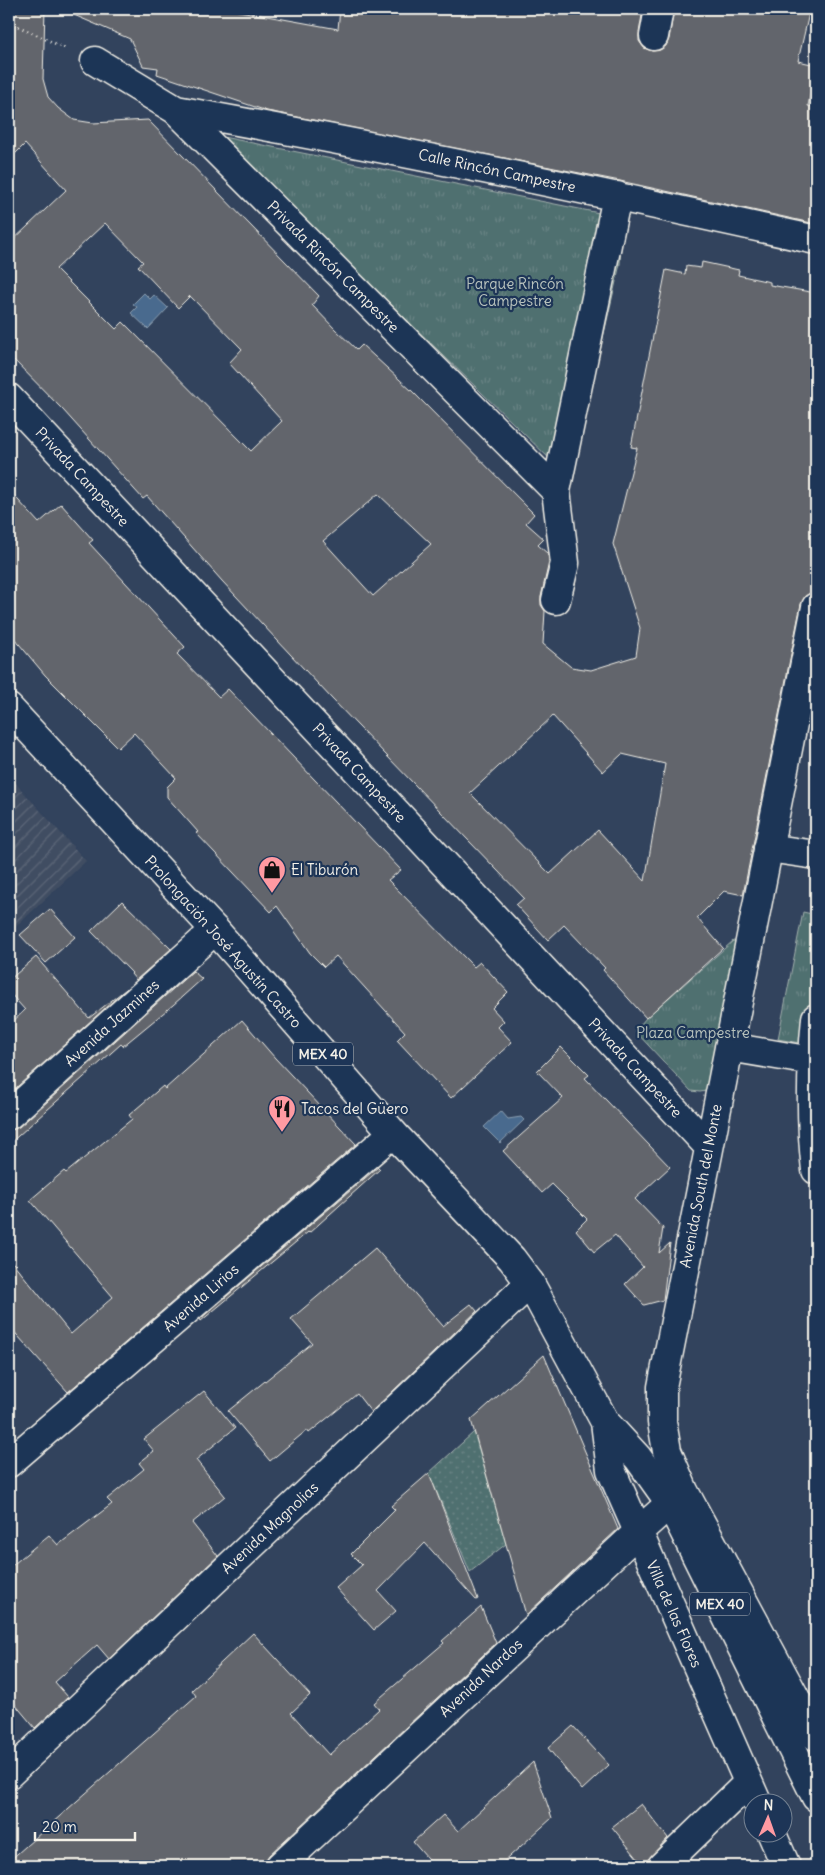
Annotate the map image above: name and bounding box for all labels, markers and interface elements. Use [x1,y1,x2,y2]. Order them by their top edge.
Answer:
street label: Calle Rincón Campestre [417,145,577,196]
street label: Privada Rincón Campestre [263,197,403,337]
park label: Parque Rincón Campestre [466,274,564,310]
street label: Privada Campestre [31,423,133,530]
street label: Privada Campestre [308,719,410,826]
street label: Prolongación José Agustín Castro [141,851,306,1032]
shop icon: El Tiburón [257,855,287,894]
place label: El Tiburón [291,860,358,879]
street label: Avenida Jazmines [60,975,163,1070]
street label: Privada Campestre [584,1014,686,1121]
park label: Plaza Campestre [636,1023,750,1042]
road number: MEX 40 [293,1042,353,1066]
restaurant icon: Tacos del Güero [267,1094,297,1133]
place label: Tacos del Güero [301,1099,408,1118]
street label: Avenida South del Monte [675,1102,726,1269]
street label: Avenida Lirios [159,1259,243,1336]
street label: Avenida Magnolias [217,1478,322,1578]
street label: Villa de las Flores [642,1557,707,1670]
road number: MEX 40 [690,1592,750,1616]
street label: Avenida Nardos [435,1634,526,1721]
north arrow [742,1792,792,1842]
text: N [763,1796,774,1814]
scale bar [35,1810,135,1842]
text: 20 m [42,1817,77,1836]

